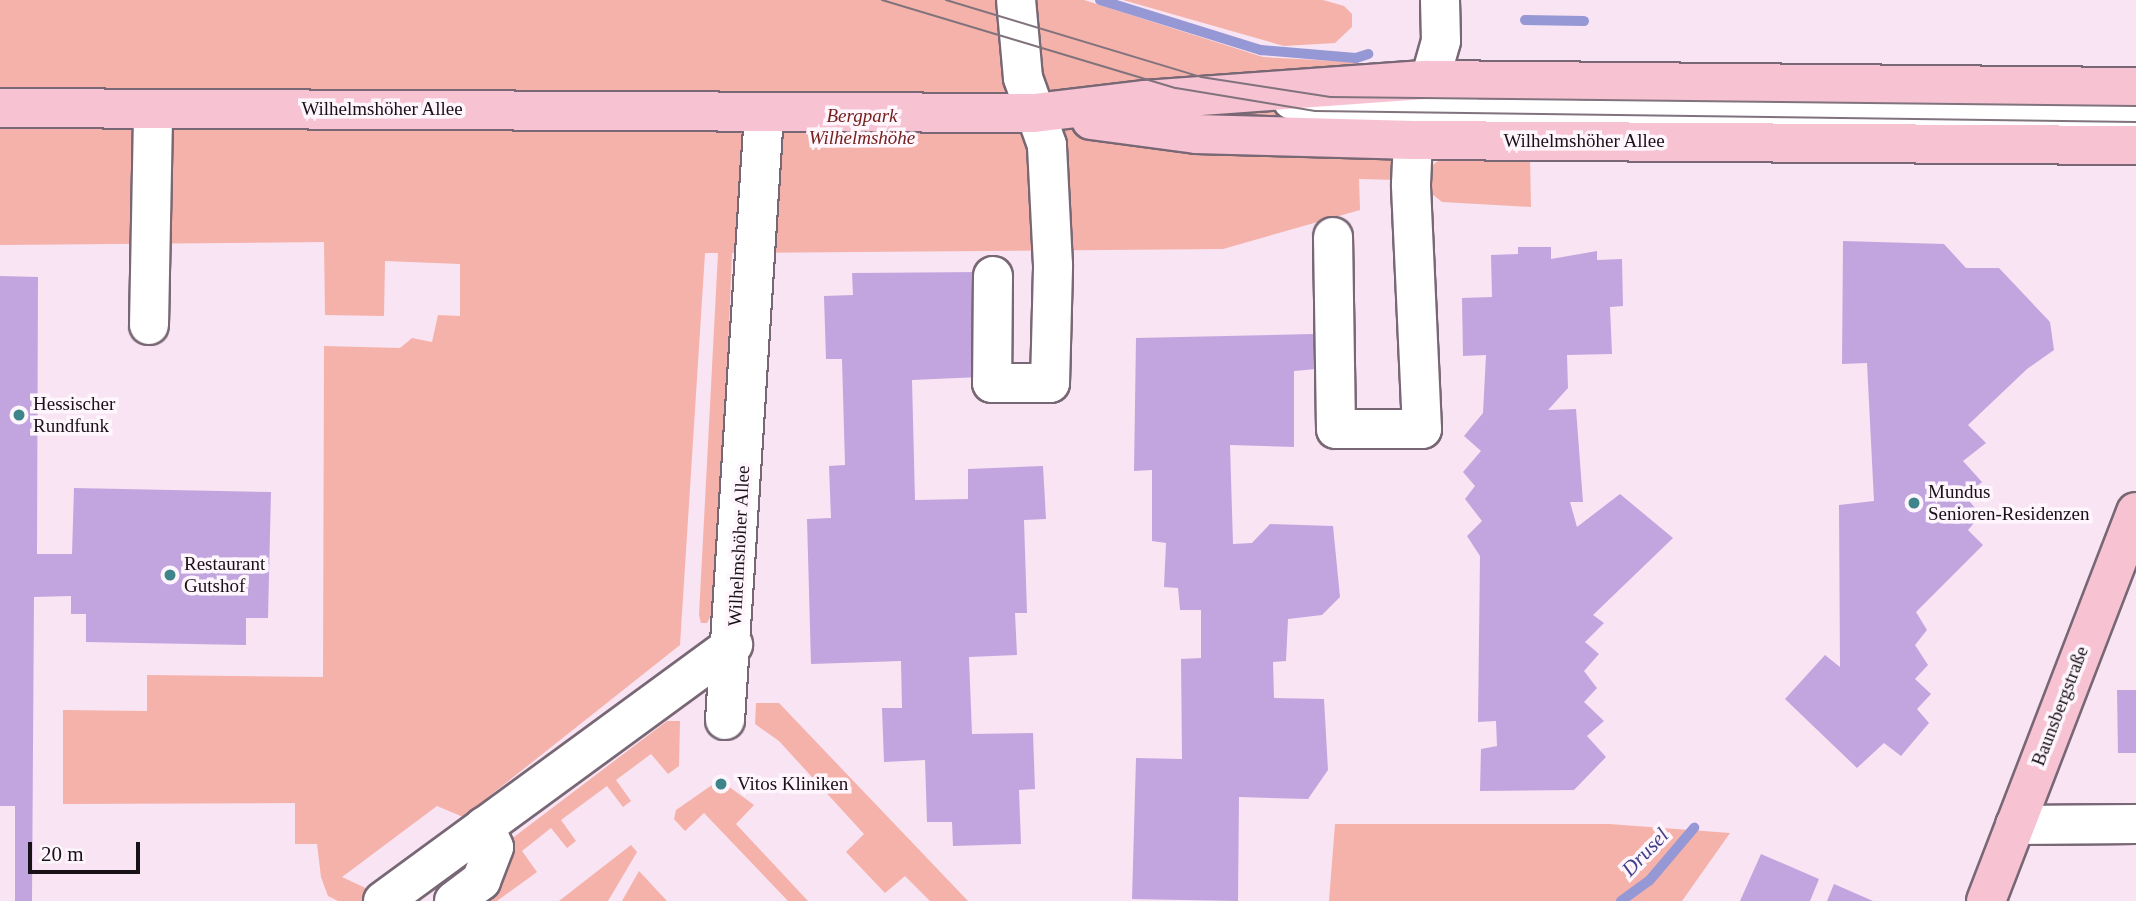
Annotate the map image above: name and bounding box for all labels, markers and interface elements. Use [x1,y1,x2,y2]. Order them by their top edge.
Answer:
street label: Wilhelmshöher Allee [301,98,463,120]
park label: Bergpark Wilhelmshöhe [809,105,915,149]
street label: Wilhelmshöher Allee [1503,130,1665,152]
place label: Hessischer Rundfunk [33,393,115,437]
marker: Hessischer Rundfunk [11,407,27,423]
street label: Wilhelmshöher Allee [723,464,755,628]
place label: Mundus Senioren-Residenzen [1928,481,2089,525]
marker: Mundus Senioren-Residenzen [1906,495,1922,511]
place label: Restaurant Gutshof [184,553,265,597]
marker: Restaurant Gutshof [162,567,178,583]
street label: Baunsbergstraße [2027,643,2093,769]
place label: Vitos Kliniken [737,773,848,795]
marker: Vitos Kliniken [711,774,731,794]
water label: Drusel [1616,823,1674,881]
scale bar [32,828,144,872]
text: 20 m [41,842,84,866]

